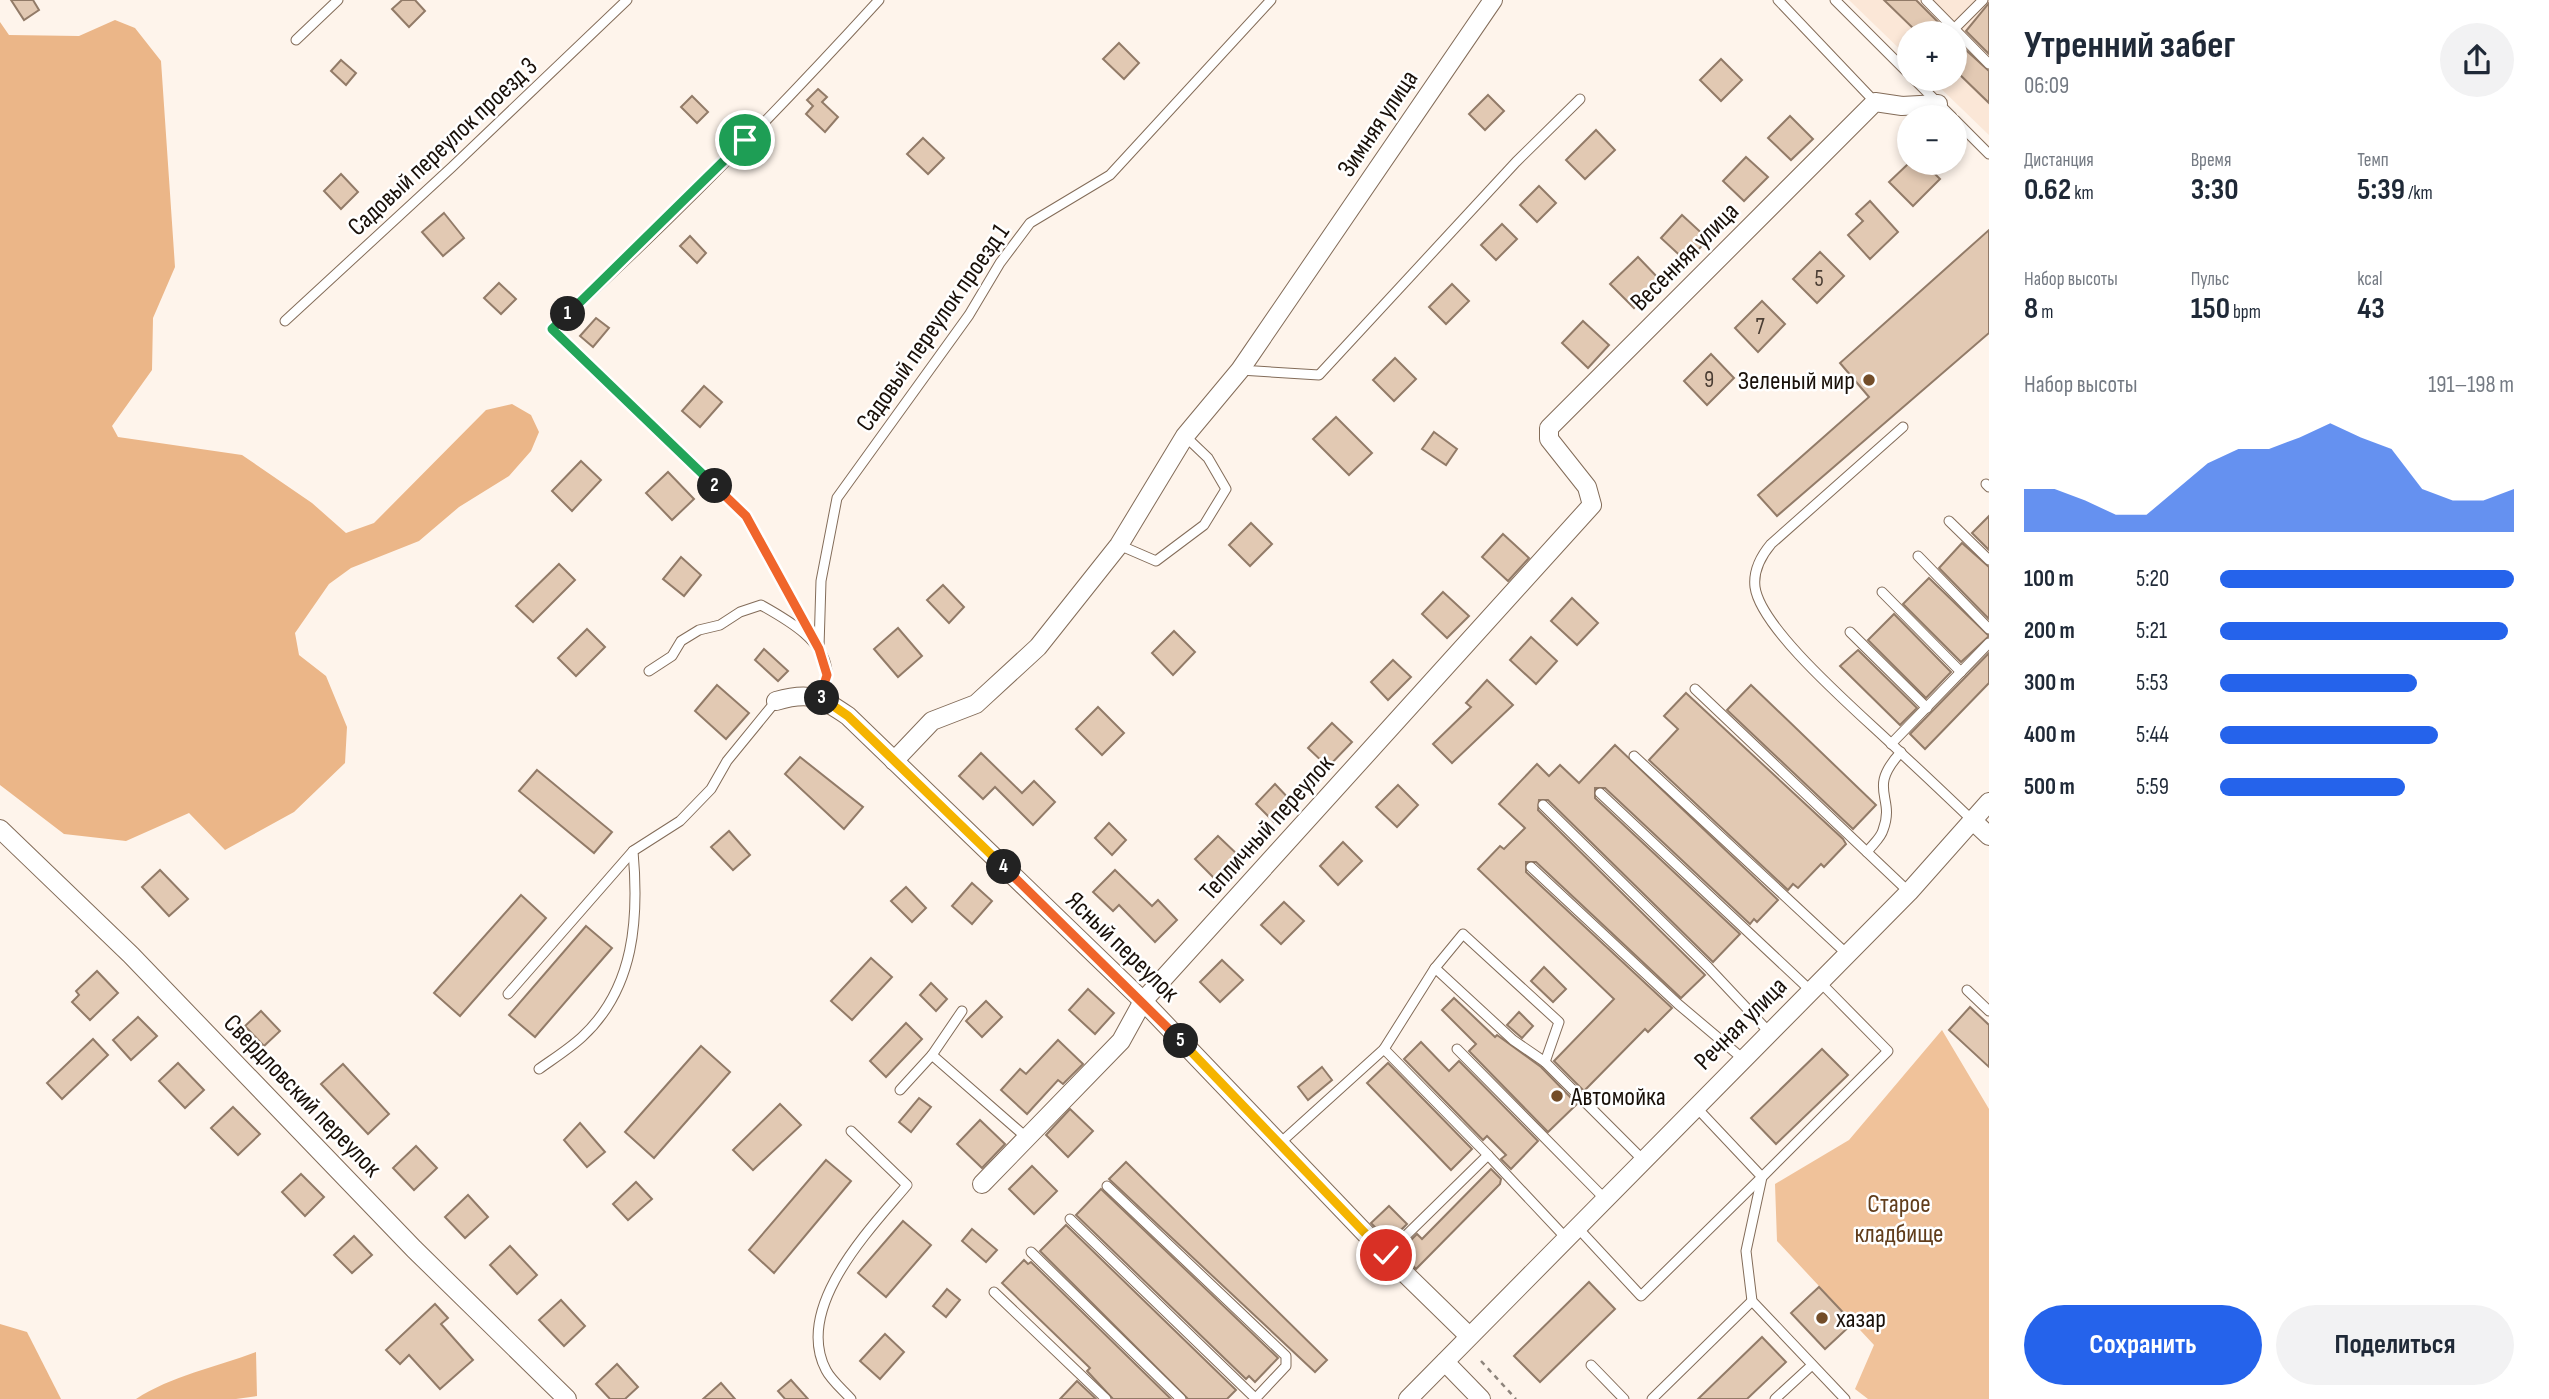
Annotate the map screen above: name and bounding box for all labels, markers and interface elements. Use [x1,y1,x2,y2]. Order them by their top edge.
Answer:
map controls [1897,21,1967,175]
button: + [1897,21,1967,91]
text: Утренний забег [2024,23,2235,68]
button: share [2440,23,2514,97]
street label: Садовый переулок проезд 3 [342,51,544,243]
street label: Зимняя улица [1331,65,1425,183]
text: 06:09 [2024,72,2069,100]
button: − [1897,105,1967,175]
pin [715,110,775,170]
icon: arrive [726,121,764,159]
text: Дистанция [2024,149,2094,172]
text: Время [2191,149,2231,172]
text: Темп [2357,149,2389,172]
text: 0.62 [2024,172,2071,208]
text: 3:30 [2191,172,2239,208]
text: 5:39 [2357,172,2405,208]
text: km [2071,182,2094,205]
text: /km [2405,182,2433,205]
street label: Весенняя улица [1624,196,1746,318]
street label: Садовый переулок проезд 1 [850,218,1016,438]
house number: 5 [1814,265,1824,293]
text: Набор высоты [2024,268,2118,291]
text: Пульс [2191,268,2229,291]
text: kcal [2357,268,2382,291]
text: 8 [2024,291,2038,327]
text: 150 [2191,291,2230,327]
text: 43 [2357,291,2385,327]
pin: 1 [550,296,586,332]
text: m [2038,301,2053,324]
text: bpm [2230,301,2261,324]
text: 1 [564,302,571,325]
house number: 7 [1755,313,1765,341]
house number: 9 [1704,366,1714,394]
place label: Зеленый мир [1738,366,1855,397]
text: Набор высоты [2024,371,2137,399]
text: 191–198 m [2428,371,2514,399]
marker: Зеленый мир [1861,372,1877,388]
pin: 2 [698,468,732,504]
text: 2 [710,474,719,497]
text: 100 m [2024,565,2074,593]
text: 5:20 [2136,565,2169,593]
text: 200 m [2024,617,2075,645]
text: 5:21 [2136,617,2167,645]
text: 300 m [2024,669,2075,697]
text: 5:53 [2136,669,2168,697]
pin: 3 [804,680,840,716]
text: 3 [817,686,826,709]
text: 400 m [2024,721,2075,749]
text: 5:44 [2136,721,2169,749]
street label: Тепличный переулок [1194,749,1341,907]
text: 500 m [2024,773,2075,801]
text: 5:59 [2136,773,2169,801]
pin: 4 [986,850,1021,884]
text: 4 [999,855,1008,878]
street label: Ясный переулок [1059,885,1185,1009]
street label: Речная улица [1688,971,1794,1077]
street label: Свердловский переулок [216,1008,388,1184]
pin: 5 [1164,1024,1198,1058]
text: 5 [1176,1029,1185,1052]
place label: Автомойка [1570,1082,1666,1113]
marker: Автомойка [1549,1088,1565,1104]
park label: Старое кладбище [1854,1189,1944,1250]
pin [1356,1225,1416,1285]
icon: check [1367,1236,1405,1274]
place label: хазар [1836,1304,1886,1335]
button: Сохранить [2024,1305,2262,1385]
button: Поделиться [2276,1305,2514,1385]
marker: хазар [1814,1310,1830,1326]

